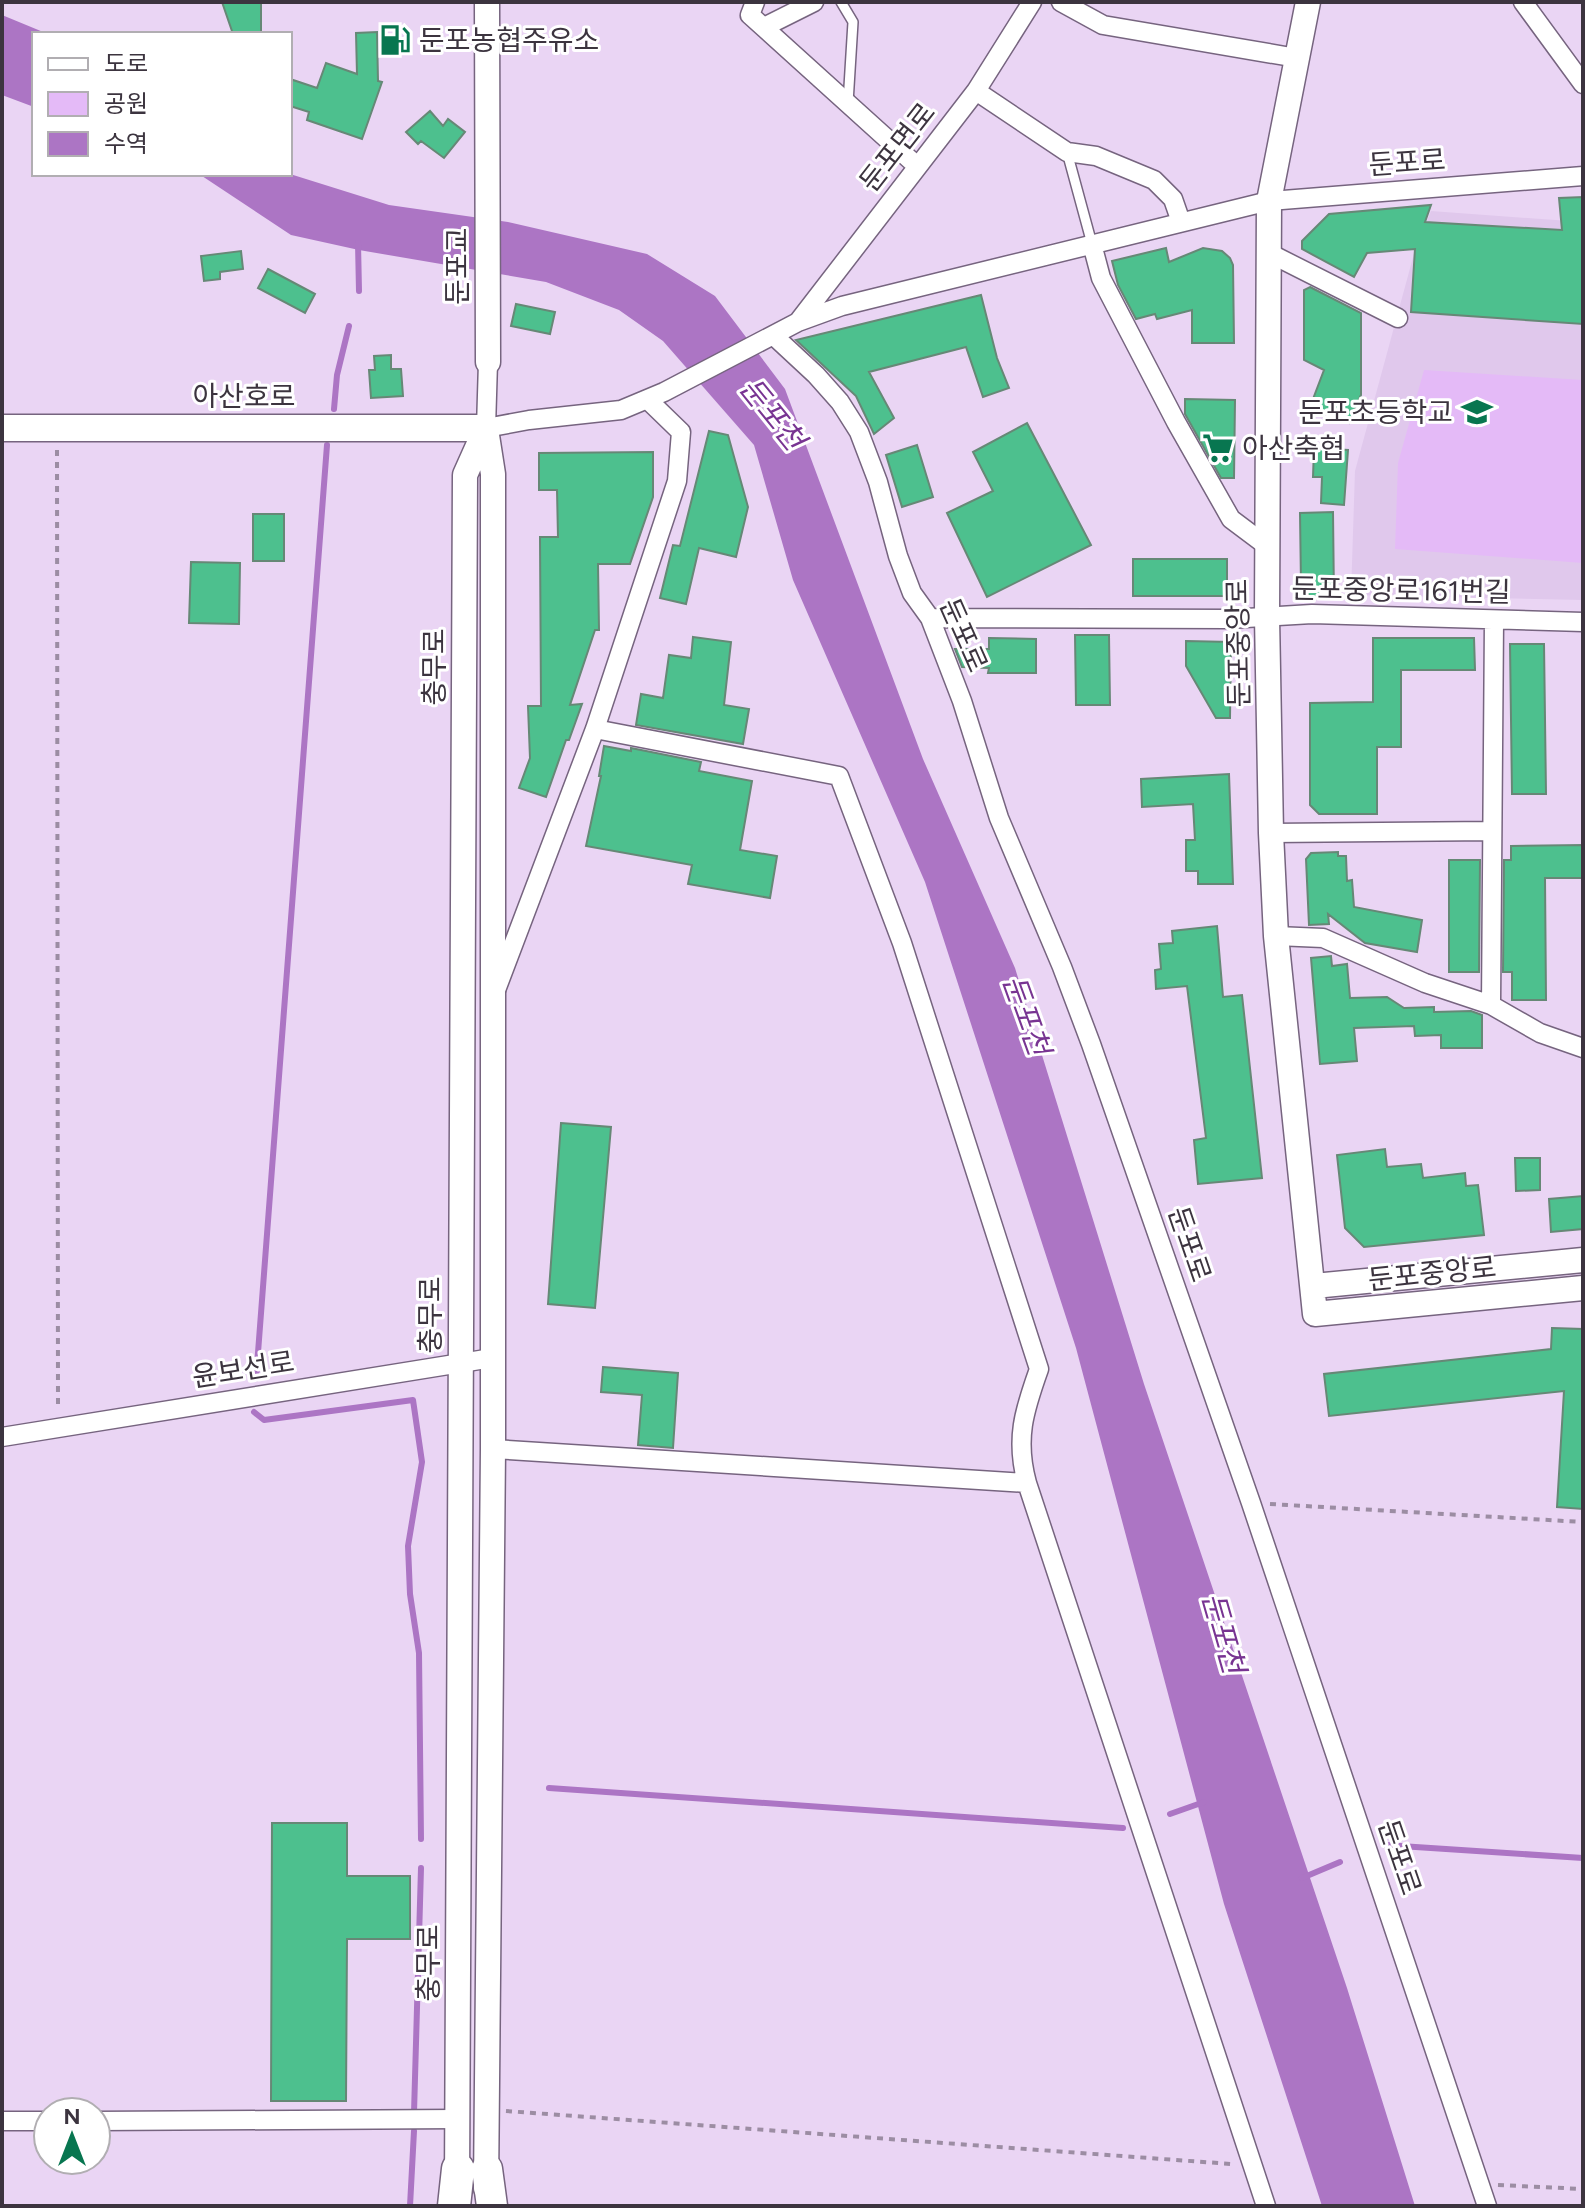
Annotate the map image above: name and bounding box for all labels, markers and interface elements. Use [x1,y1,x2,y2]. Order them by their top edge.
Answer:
fuel station icon: 둔포농협주유소 [378,23,412,57]
place label: 둔포농협주유소 [419,23,599,57]
legend [32,32,292,176]
text: 도로 [104,49,148,78]
text: 공원 [104,89,148,118]
street label: 둔포면로 [852,96,942,198]
text: 수역 [104,129,148,158]
street label: 둔포로 [1367,142,1447,182]
street label: 둔포교 [440,227,474,305]
water label: 둔포천 [732,370,815,460]
street label: 아산호로 [192,379,296,413]
place label: 둔포초등학교 [1298,395,1453,429]
school or university icon: 둔포초등학교 [1460,395,1494,429]
supermarket icon: 아산축협 [1201,431,1235,465]
place label: 아산축협 [1242,431,1345,465]
street label: 둔포중앙로161번길 [1291,571,1511,609]
street label: 둔포중앙로 [1220,578,1256,708]
street label: 둔포로 [933,593,995,677]
street label: 충무로 [417,628,451,706]
water label: 둔포천 [995,970,1059,1063]
street label: 둔포로 [1161,1202,1219,1286]
street label: 둔포중앙로 [1366,1249,1498,1297]
street label: 충무로 [413,1276,447,1354]
street label: 윤보선로 [189,1344,297,1394]
water label: 둔포천 [1194,1588,1254,1681]
street label: 둔포로 [1371,1815,1429,1899]
street label: 충무로 [411,1924,445,2002]
north arrow [32,2096,112,2176]
text: N [63,2103,81,2130]

